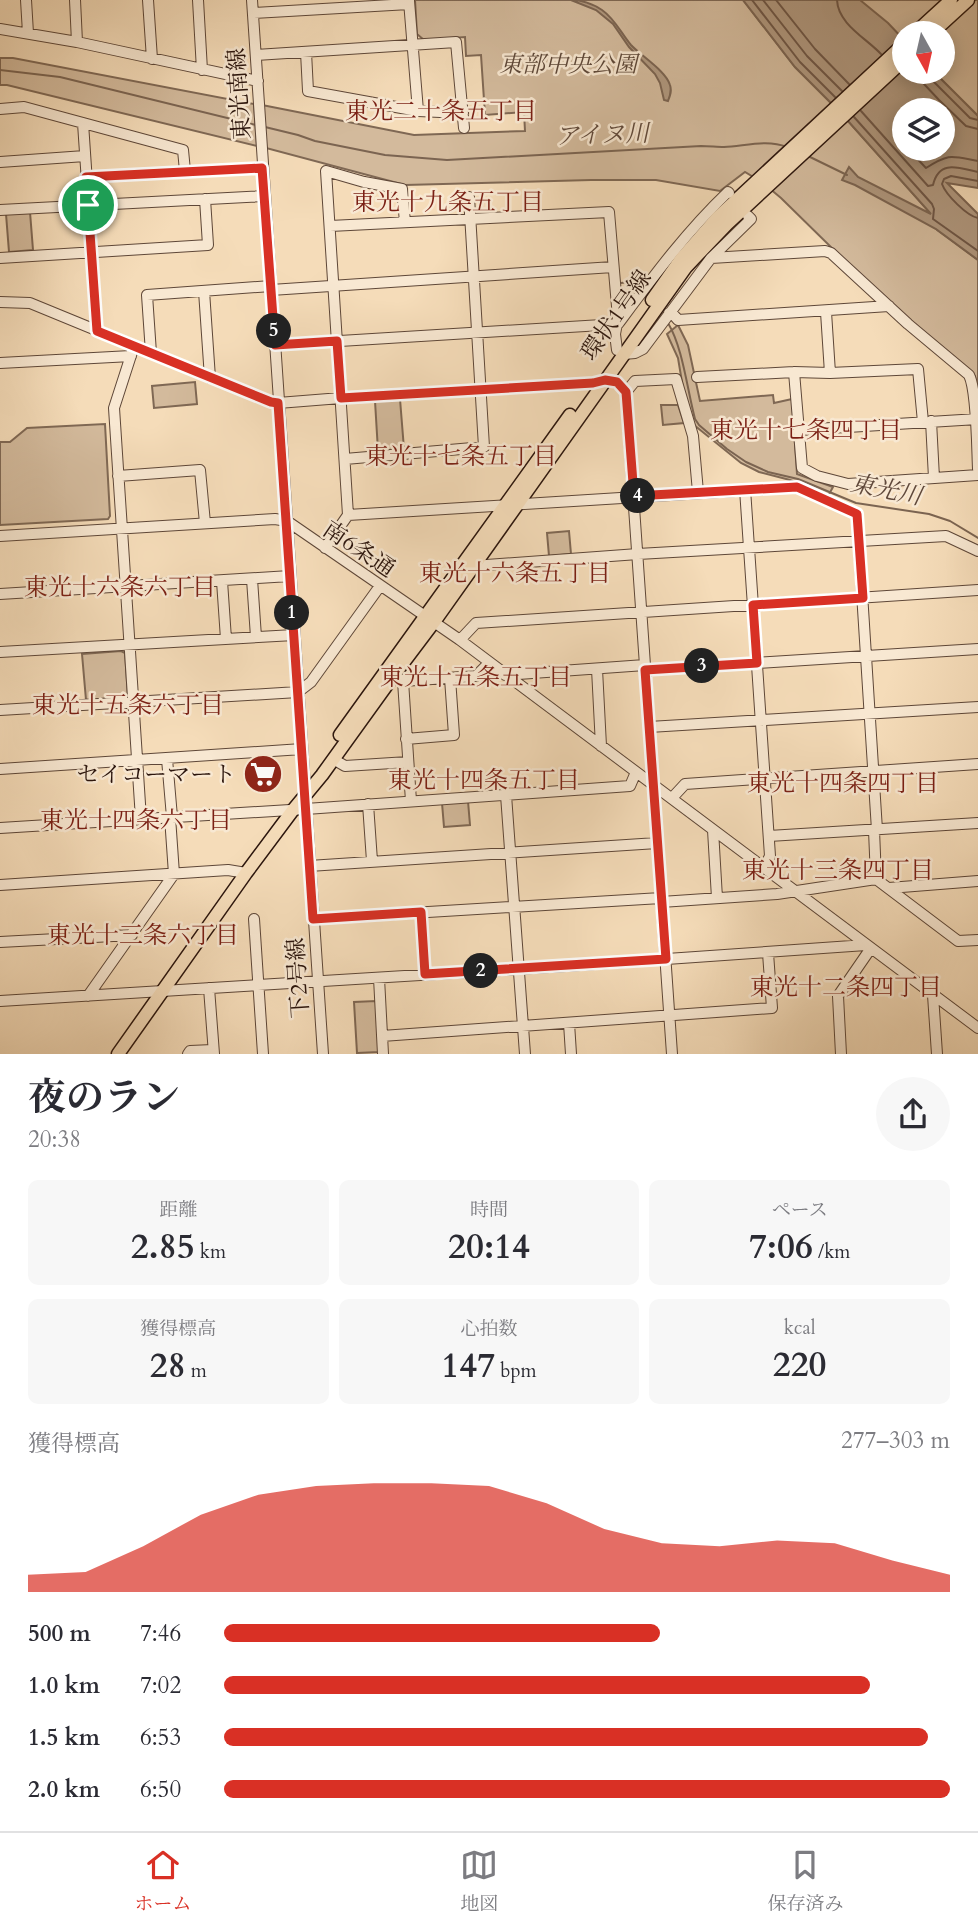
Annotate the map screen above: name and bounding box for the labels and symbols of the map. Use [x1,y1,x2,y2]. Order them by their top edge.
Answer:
north arrow [892,21,956,84]
street label: 東光南線 [220,47,258,141]
park label: 東部中央公園 [499,49,641,80]
district label: 東光二十条五丁目 [345,95,537,128]
water label: アイヌ川 [555,117,652,153]
pin [58,175,118,235]
district label: 東光十九条五丁目 [352,186,544,219]
street label: 環状1号線 [574,264,658,366]
pin: 5 [256,314,292,348]
district label: 東光十七条四丁目 [710,414,902,447]
district label: 東光十七条五丁目 [365,440,557,473]
water label: 東光川 [848,467,927,514]
pin: 4 [620,478,656,514]
street label: 南6条通 [317,514,401,584]
district label: 東光十六条五丁目 [419,557,611,590]
district label: 東光十六条六丁目 [24,571,216,604]
pin: 1 [274,596,310,630]
pin: 3 [684,648,720,684]
district label: 東光十五条五丁目 [380,661,572,694]
district label: 東光十五条六丁目 [32,689,224,722]
supermarket icon: セイコーマート [242,753,284,795]
place label: セイコーマート [77,759,236,790]
district label: 東光十四条五丁目 [388,764,580,797]
district label: 東光十四条四丁目 [747,767,939,800]
district label: 東光十四条六丁目 [40,804,232,837]
district label: 東光十三条四丁目 [742,854,934,887]
district label: 東光十三条六丁目 [47,919,239,952]
street label: 下2号線 [280,937,316,1019]
pin: 2 [463,954,498,988]
district label: 東光十二条四丁目 [750,971,942,1004]

